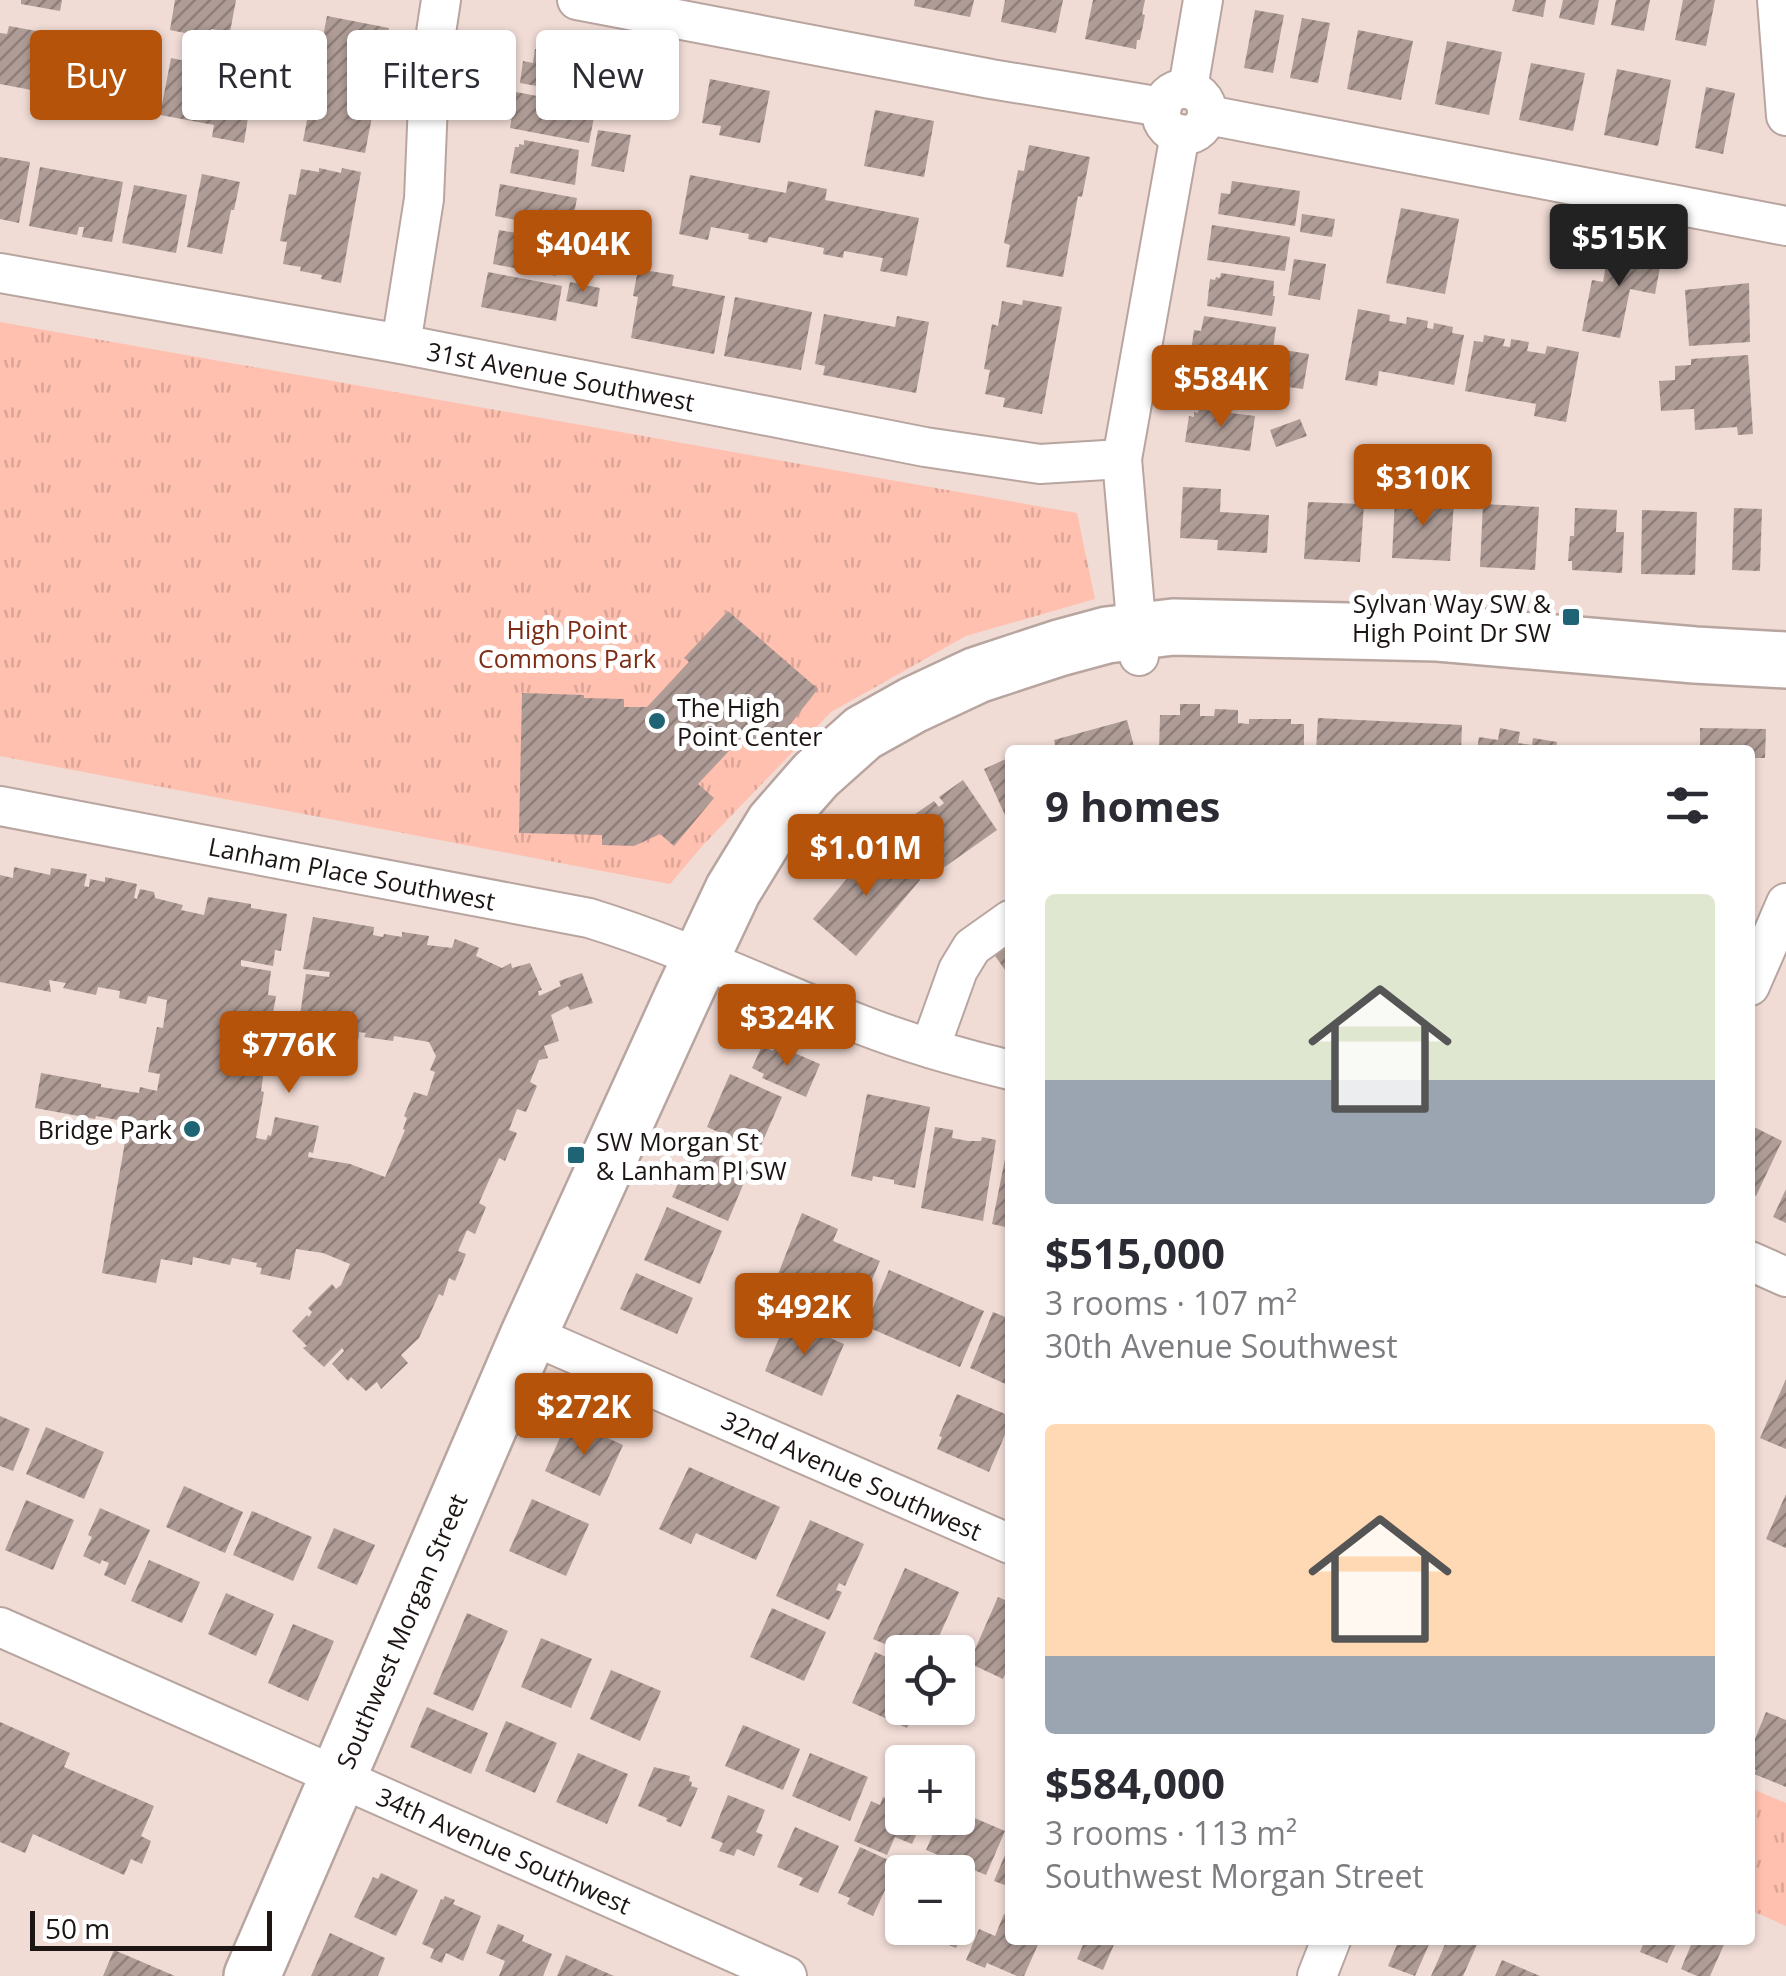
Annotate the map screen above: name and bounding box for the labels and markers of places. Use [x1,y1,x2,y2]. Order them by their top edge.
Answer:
pin: $515K [1549,204,1689,289]
pin: $404K [513,210,653,295]
pin: $584K [1151,345,1291,430]
pin: $310K [1353,444,1493,529]
place label: Sylvan Way SW & High Point Dr SW [1352,586,1552,649]
marker: Sylvan Way SW & High Point Dr SW [1560,606,1582,628]
place label: The High Point Center [677,690,822,753]
marker: The High Point Center [646,710,668,732]
pin: $1.01M [785,814,947,899]
pin: $324K [717,984,857,1069]
pin: $776K [219,1011,359,1096]
place label: Bridge Park [38,1112,172,1146]
marker: Bridge Park [181,1118,203,1140]
place label: SW Morgan St & Lanham Pl SW [596,1124,786,1187]
marker: SW Morgan St & Lanham Pl SW [565,1144,587,1166]
pin: $492K [734,1273,874,1358]
pin: $272K [514,1373,654,1458]

